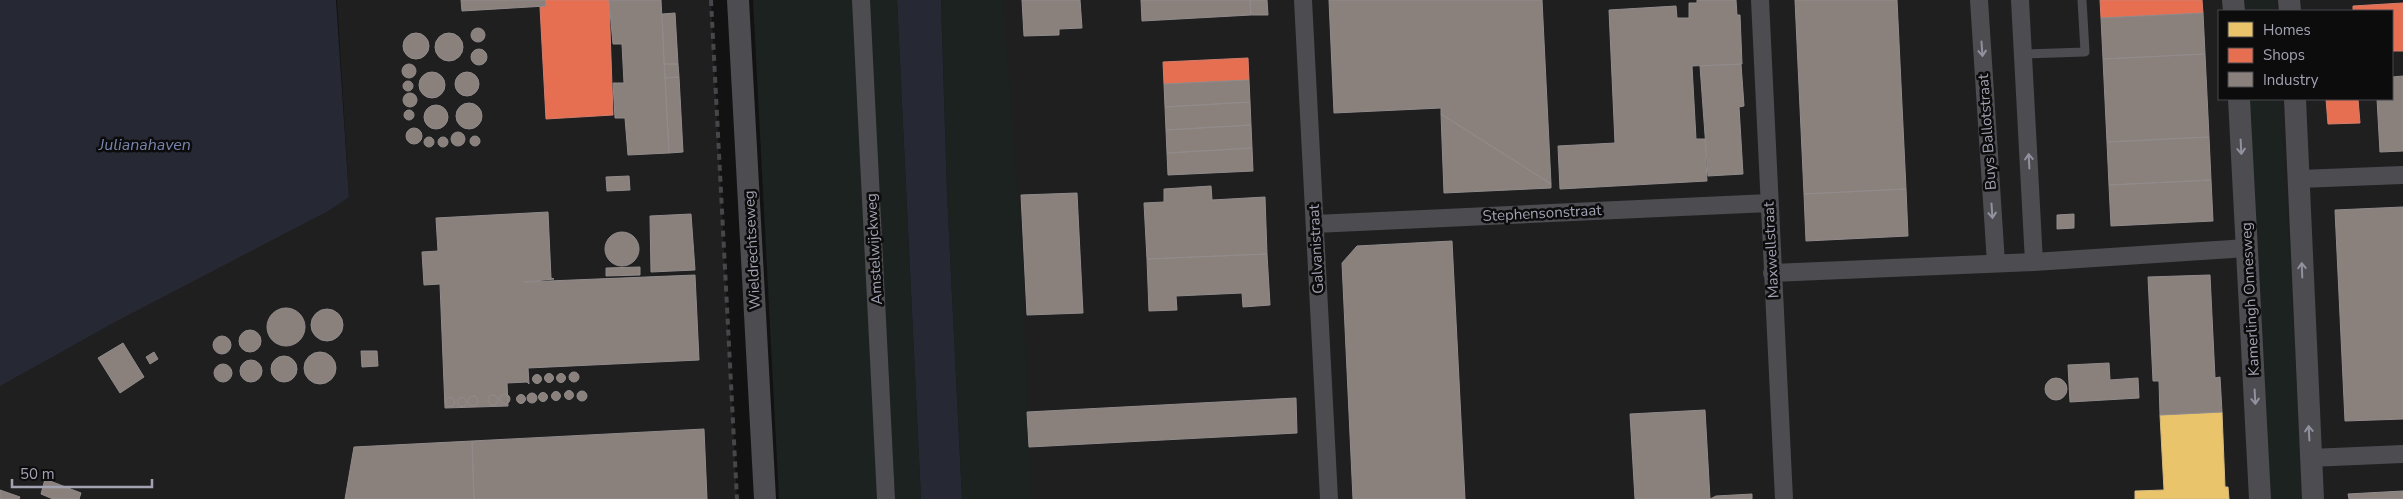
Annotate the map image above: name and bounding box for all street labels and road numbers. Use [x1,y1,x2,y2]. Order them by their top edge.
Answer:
street label: Buys Ballotstraat [1973,72,2001,191]
street label: Wieldrechtseweg [739,190,765,310]
street label: Amstelwijckweg [861,193,887,305]
street label: Stephensonstraat [1482,200,1603,226]
street label: Maxwellstraat [1758,200,1784,299]
street label: Galvanistraat [1304,203,1328,294]
street label: Kamerlingh Onnesweg [2236,222,2264,376]

